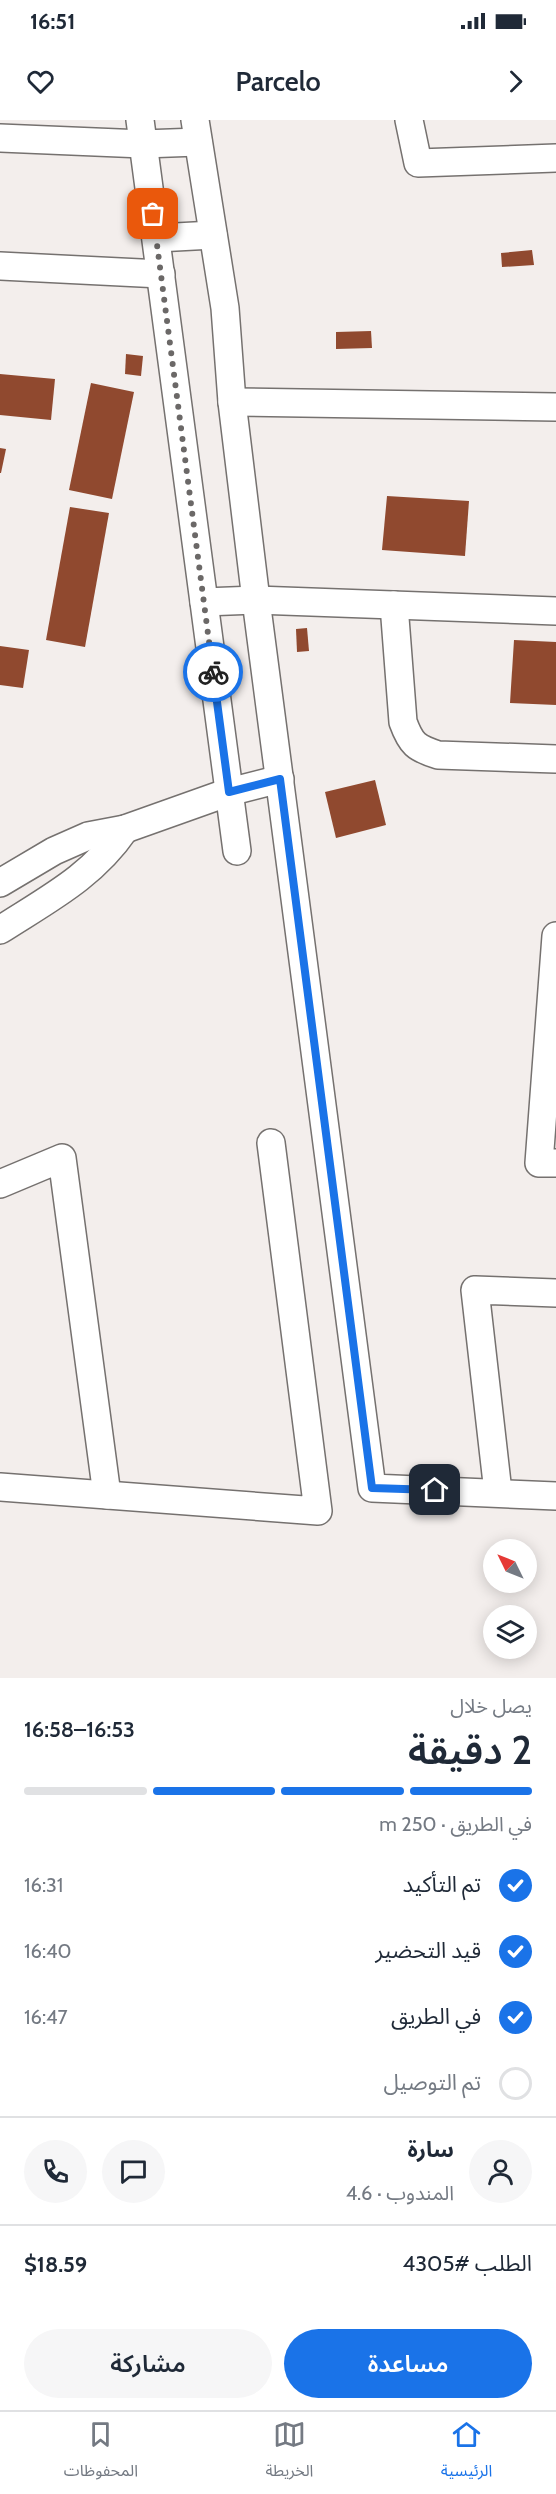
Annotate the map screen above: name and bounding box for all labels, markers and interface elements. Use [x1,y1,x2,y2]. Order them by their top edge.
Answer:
text: 16:51 [30,8,75,35]
icon: heart [24,65,57,98]
text: Parcelo [235,65,321,98]
icon: forward [499,65,532,98]
pin [127,188,178,239]
icon: bag [136,197,169,230]
courier [183,642,243,702]
icon: bike [197,656,230,689]
pin [409,1464,460,1515]
icon: home [418,1473,451,1506]
north arrow [483,1539,537,1593]
map controls [483,1539,537,1659]
button: layers [483,1605,537,1659]
text: يصل خلال [450,1694,532,1718]
text: 16:53–16:58 [24,1716,135,1743]
text: 2 دقيقة [408,1726,532,1774]
text: في الطريق · 250 m [379,1812,532,1836]
icon: check [499,1869,532,1902]
text: تم التأكيد [403,1871,481,1898]
text: 16:31 [24,1873,63,1897]
icon: check [499,1935,532,1968]
text: قيد التحضير [375,1937,481,1964]
text: 16:40 [24,1939,72,1963]
icon: check [499,2001,532,2034]
text: في الطريق [391,2003,481,2030]
text: 16:47 [24,2005,68,2029]
text: تم التوصيل [383,2069,481,2096]
text: سارة [408,2136,454,2163]
button: phone [24,2140,87,2203]
button: chat [102,2140,165,2203]
button: person [469,2140,532,2203]
text: المندوب · 4.6 [346,2181,454,2205]
text: الطلب #4305 [402,2250,532,2277]
text: $18.59 [24,2251,87,2278]
button: مشاركة [24,2329,272,2398]
button: مساعدة [284,2329,532,2398]
tab: المحفوظات [64,2418,138,2488]
tab: الخريطة [265,2418,313,2488]
tab: الرئيسية [441,2418,492,2488]

